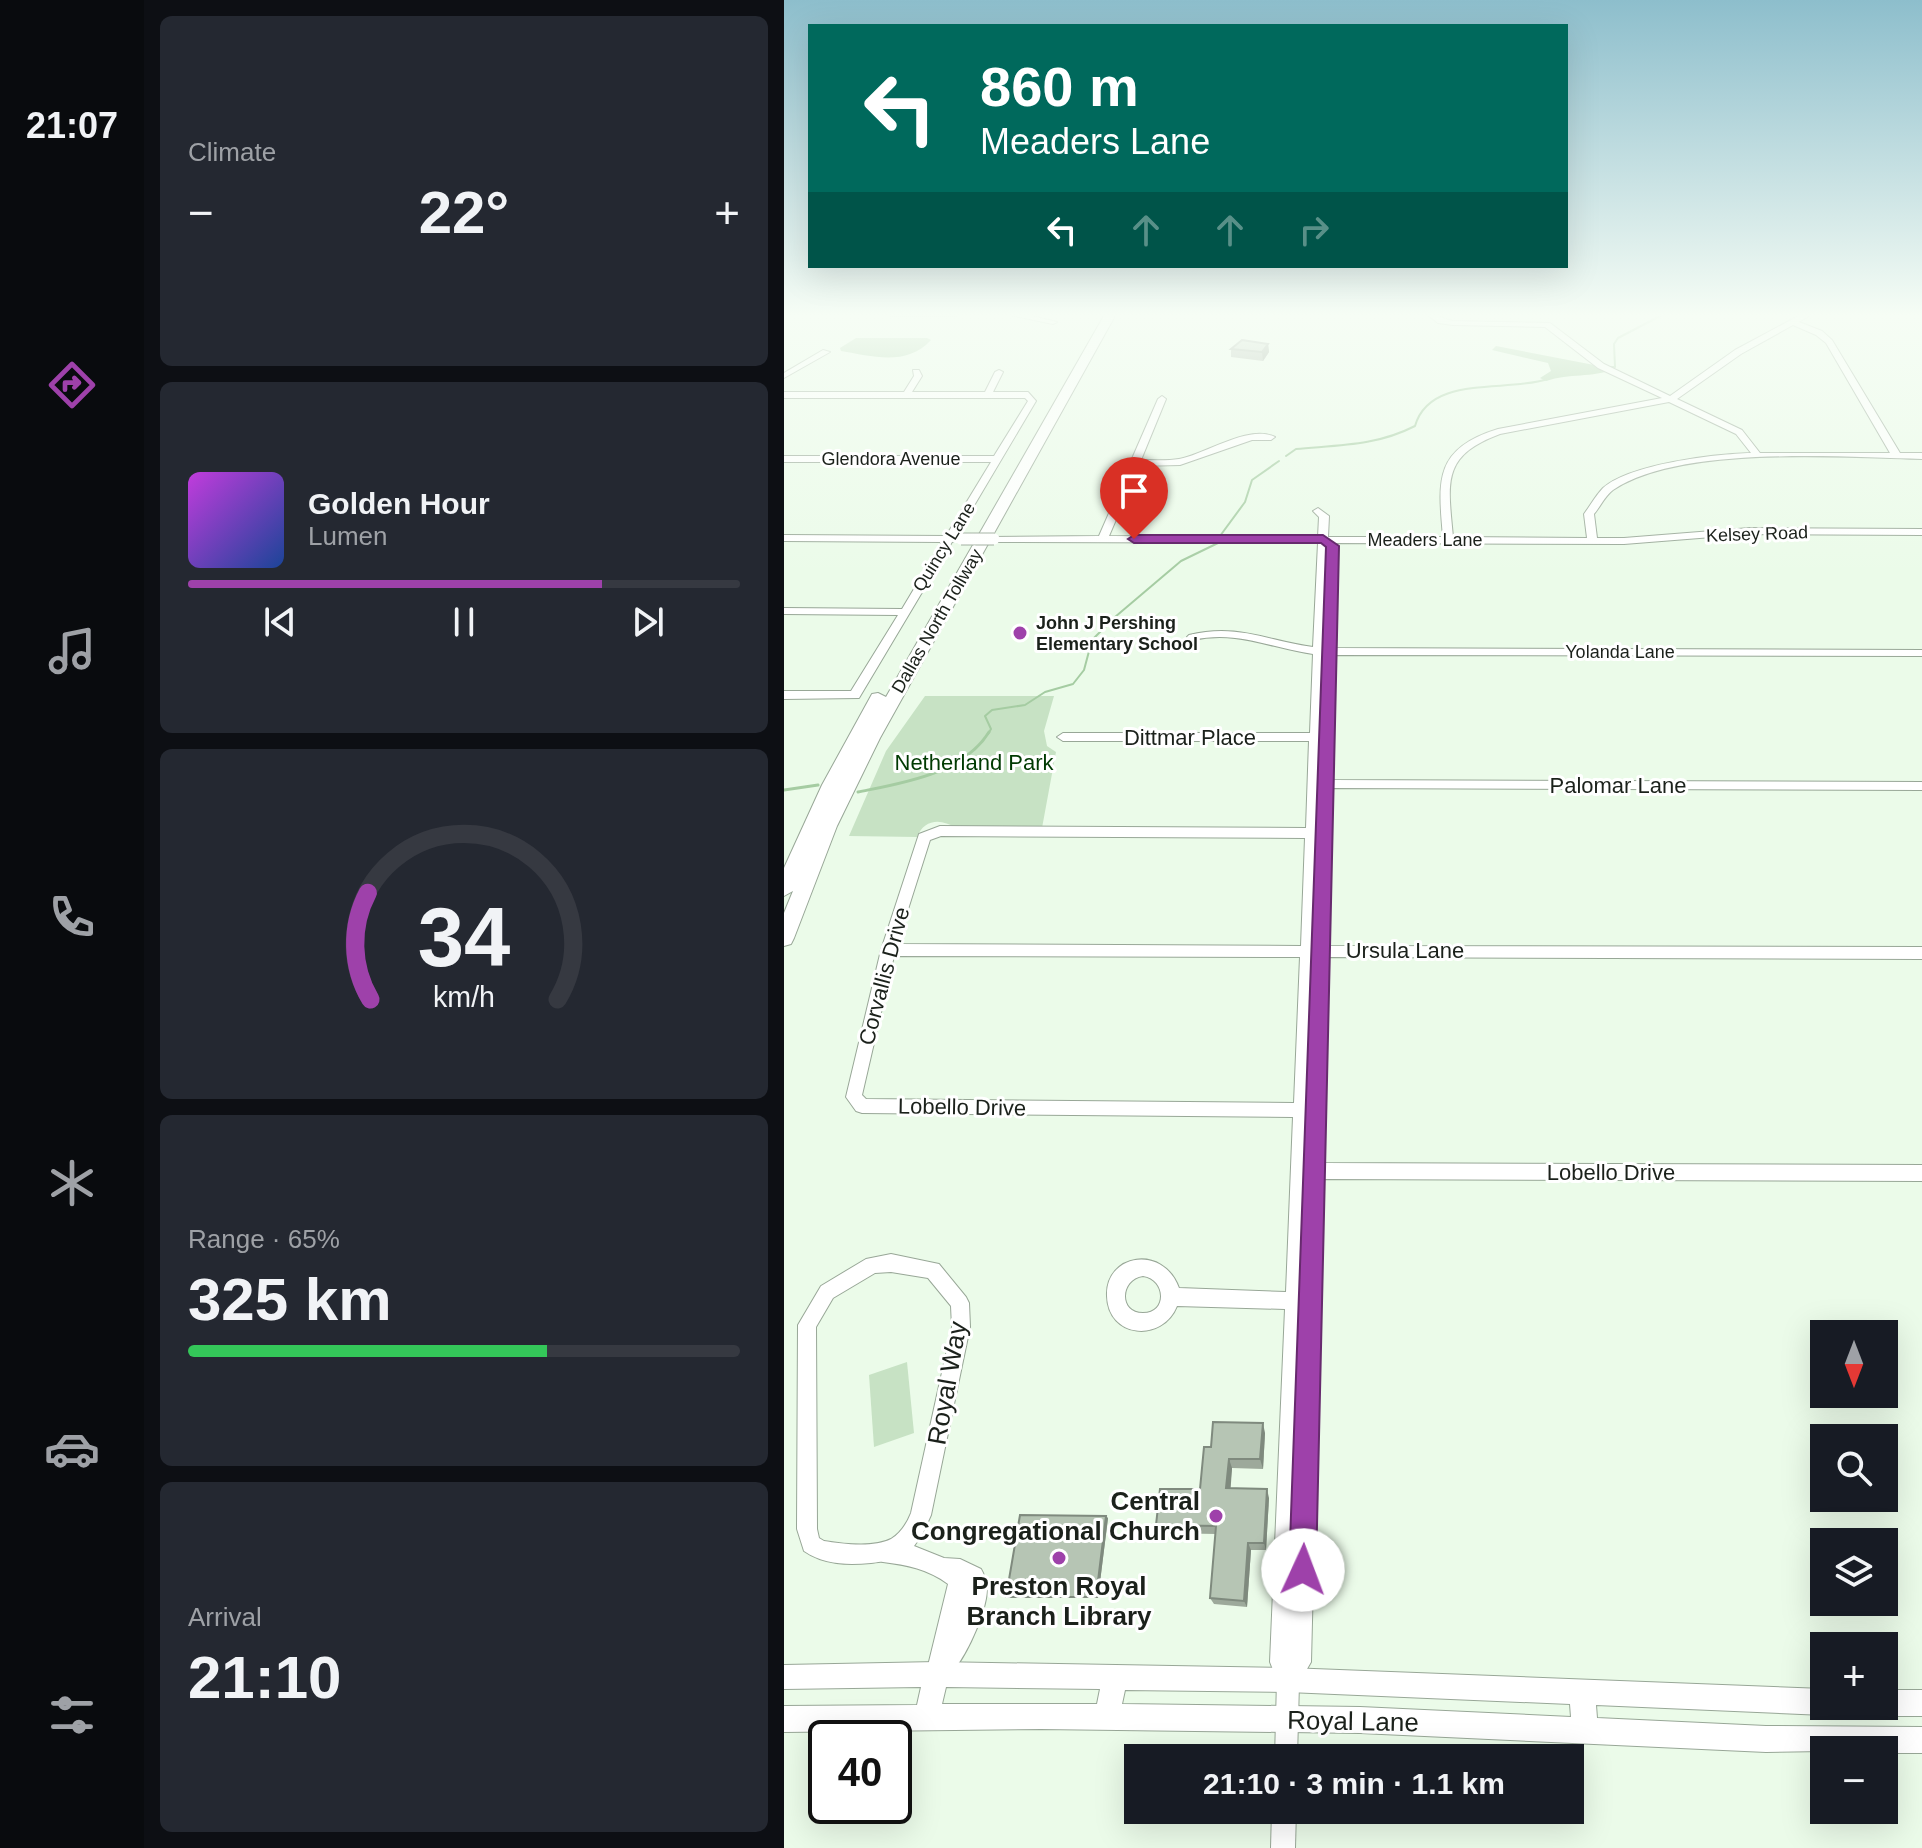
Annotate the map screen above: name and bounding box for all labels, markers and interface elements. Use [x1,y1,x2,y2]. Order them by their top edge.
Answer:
text: 860 m [980,55,1139,118]
icon: left [848,56,952,160]
text: 21:07 [26,105,118,146]
text: Meaders Lane [980,121,1210,162]
text: Climate [188,137,276,167]
text: 22° [419,179,509,246]
text: − [188,188,214,237]
text: + [714,188,740,237]
icon: left [1040,208,1084,252]
icon: ahead [1124,208,1168,252]
icon: ahead [1208,208,1252,252]
icon: right [1292,208,1336,252]
icon: directions [44,357,100,413]
street label: Glendora Avenue [822,449,960,469]
pin [1100,457,1168,539]
icon: arrive [1112,469,1156,513]
text: Golden Hour [308,487,490,520]
street label: Quincy Lane [909,499,979,595]
text: Lumen [308,521,388,551]
street label: Kelsey Road [1706,522,1808,546]
street label: Meaders Lane [1367,530,1483,550]
street label: Dallas North Tollway [888,546,986,696]
icon: previous [258,600,302,644]
icon: pause [442,600,486,644]
icon: next [626,600,670,644]
place label: John J Pershing Elementary School [1036,613,1198,654]
icon: music [44,623,100,679]
marker: John J Pershing Elementary School [1011,624,1029,642]
street label: Yolanda Lane [1565,642,1675,662]
street label: Dittmar Place [1124,725,1256,750]
park label: Netherland Park [895,750,1054,775]
street label: Palomar Lane [1550,773,1686,798]
icon: phone [44,889,100,945]
text: 34 [418,891,510,984]
street label: Corvallis Drive [854,904,914,1048]
street label: Ursula Lane [1346,938,1464,963]
text: km/h [433,981,495,1013]
street label: Lobello Drive [898,1093,1026,1121]
icon: climate [44,1155,100,1211]
street label: Lobello Drive [1547,1160,1675,1185]
text: Range · 65% [188,1224,340,1254]
text: 325 km [188,1266,392,1333]
street label: Royal Way [921,1319,973,1447]
north arrow [1810,1320,1898,1408]
map controls [1810,1320,1898,1824]
icon: car [44,1421,100,1477]
button: search [1810,1424,1898,1512]
place label: Central Congregational Church [911,1486,1200,1546]
marker: Central Congregational Church [1207,1507,1225,1525]
position arrow [1261,1528,1345,1612]
button: layers [1810,1528,1898,1616]
marker: Preston Royal Branch Library [1050,1549,1068,1567]
place label: Preston Royal Branch Library [967,1571,1152,1631]
text: Arrival [188,1602,262,1632]
button: + [1810,1632,1898,1720]
text: 21:10 [188,1644,341,1711]
icon: filters [44,1687,100,1743]
street label: Royal Lane [1287,1705,1419,1737]
speed limit sign: 40 [808,1720,912,1824]
button: − [1810,1736,1898,1824]
text: 21:10 · 3 min · 1.1 km [1203,1767,1505,1800]

